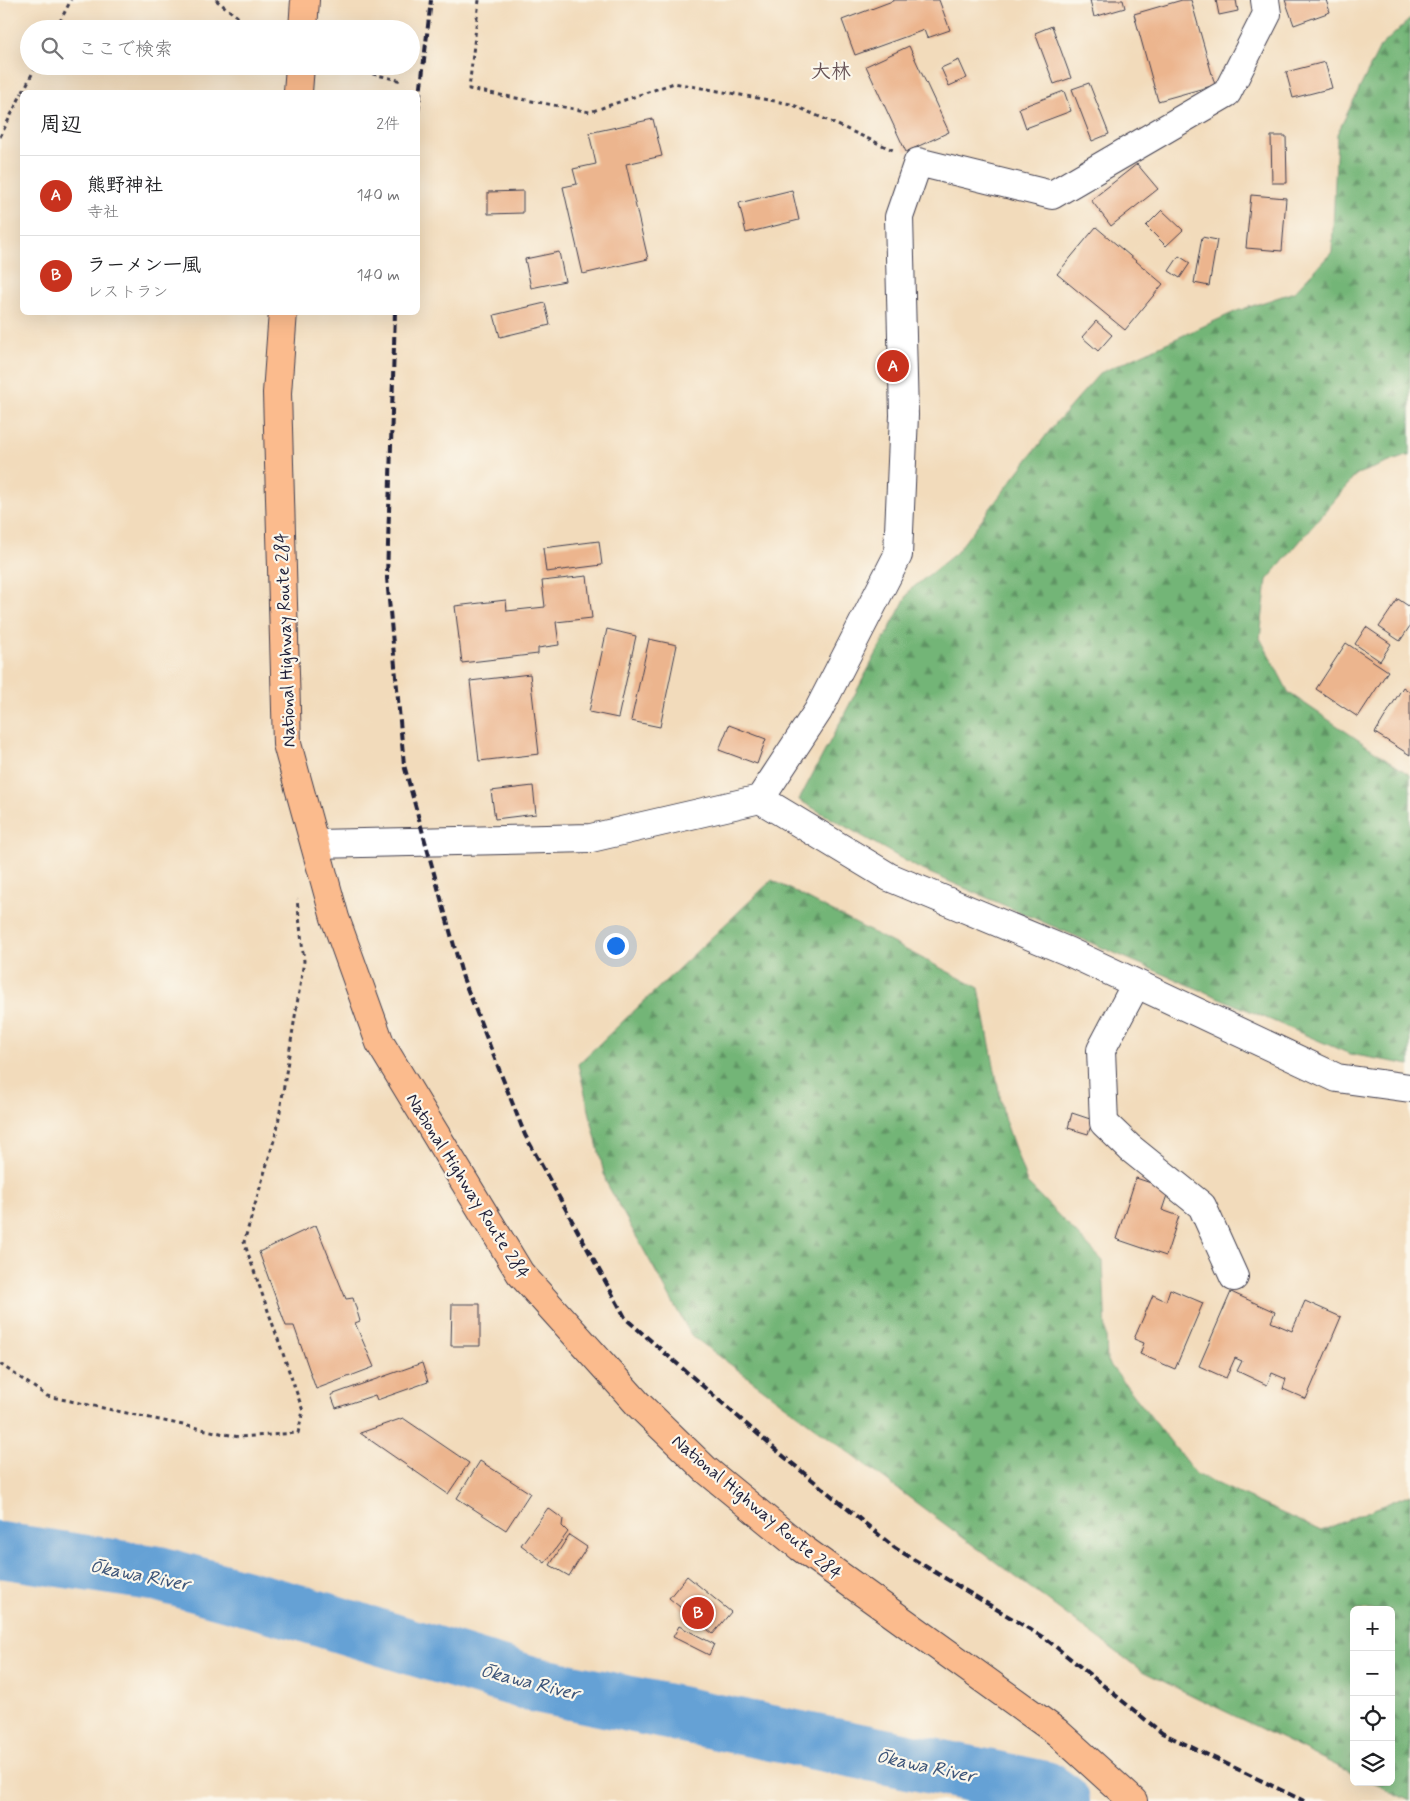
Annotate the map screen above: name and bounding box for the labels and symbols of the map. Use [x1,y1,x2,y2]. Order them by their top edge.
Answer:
district label: 大林 [811,59,851,86]
pin: A [877,347,909,385]
street label: National Highway Route 284 [270,532,302,748]
your location [603,933,629,959]
street label: National Highway Route 284 [400,1089,534,1284]
street label: National Highway Route 284 [666,1430,847,1586]
water label: Ōkawa River [88,1554,194,1598]
pin: B [682,1594,714,1632]
water label: Ōkawa River [478,1658,584,1707]
water label: Ōkawa River [874,1744,980,1790]

